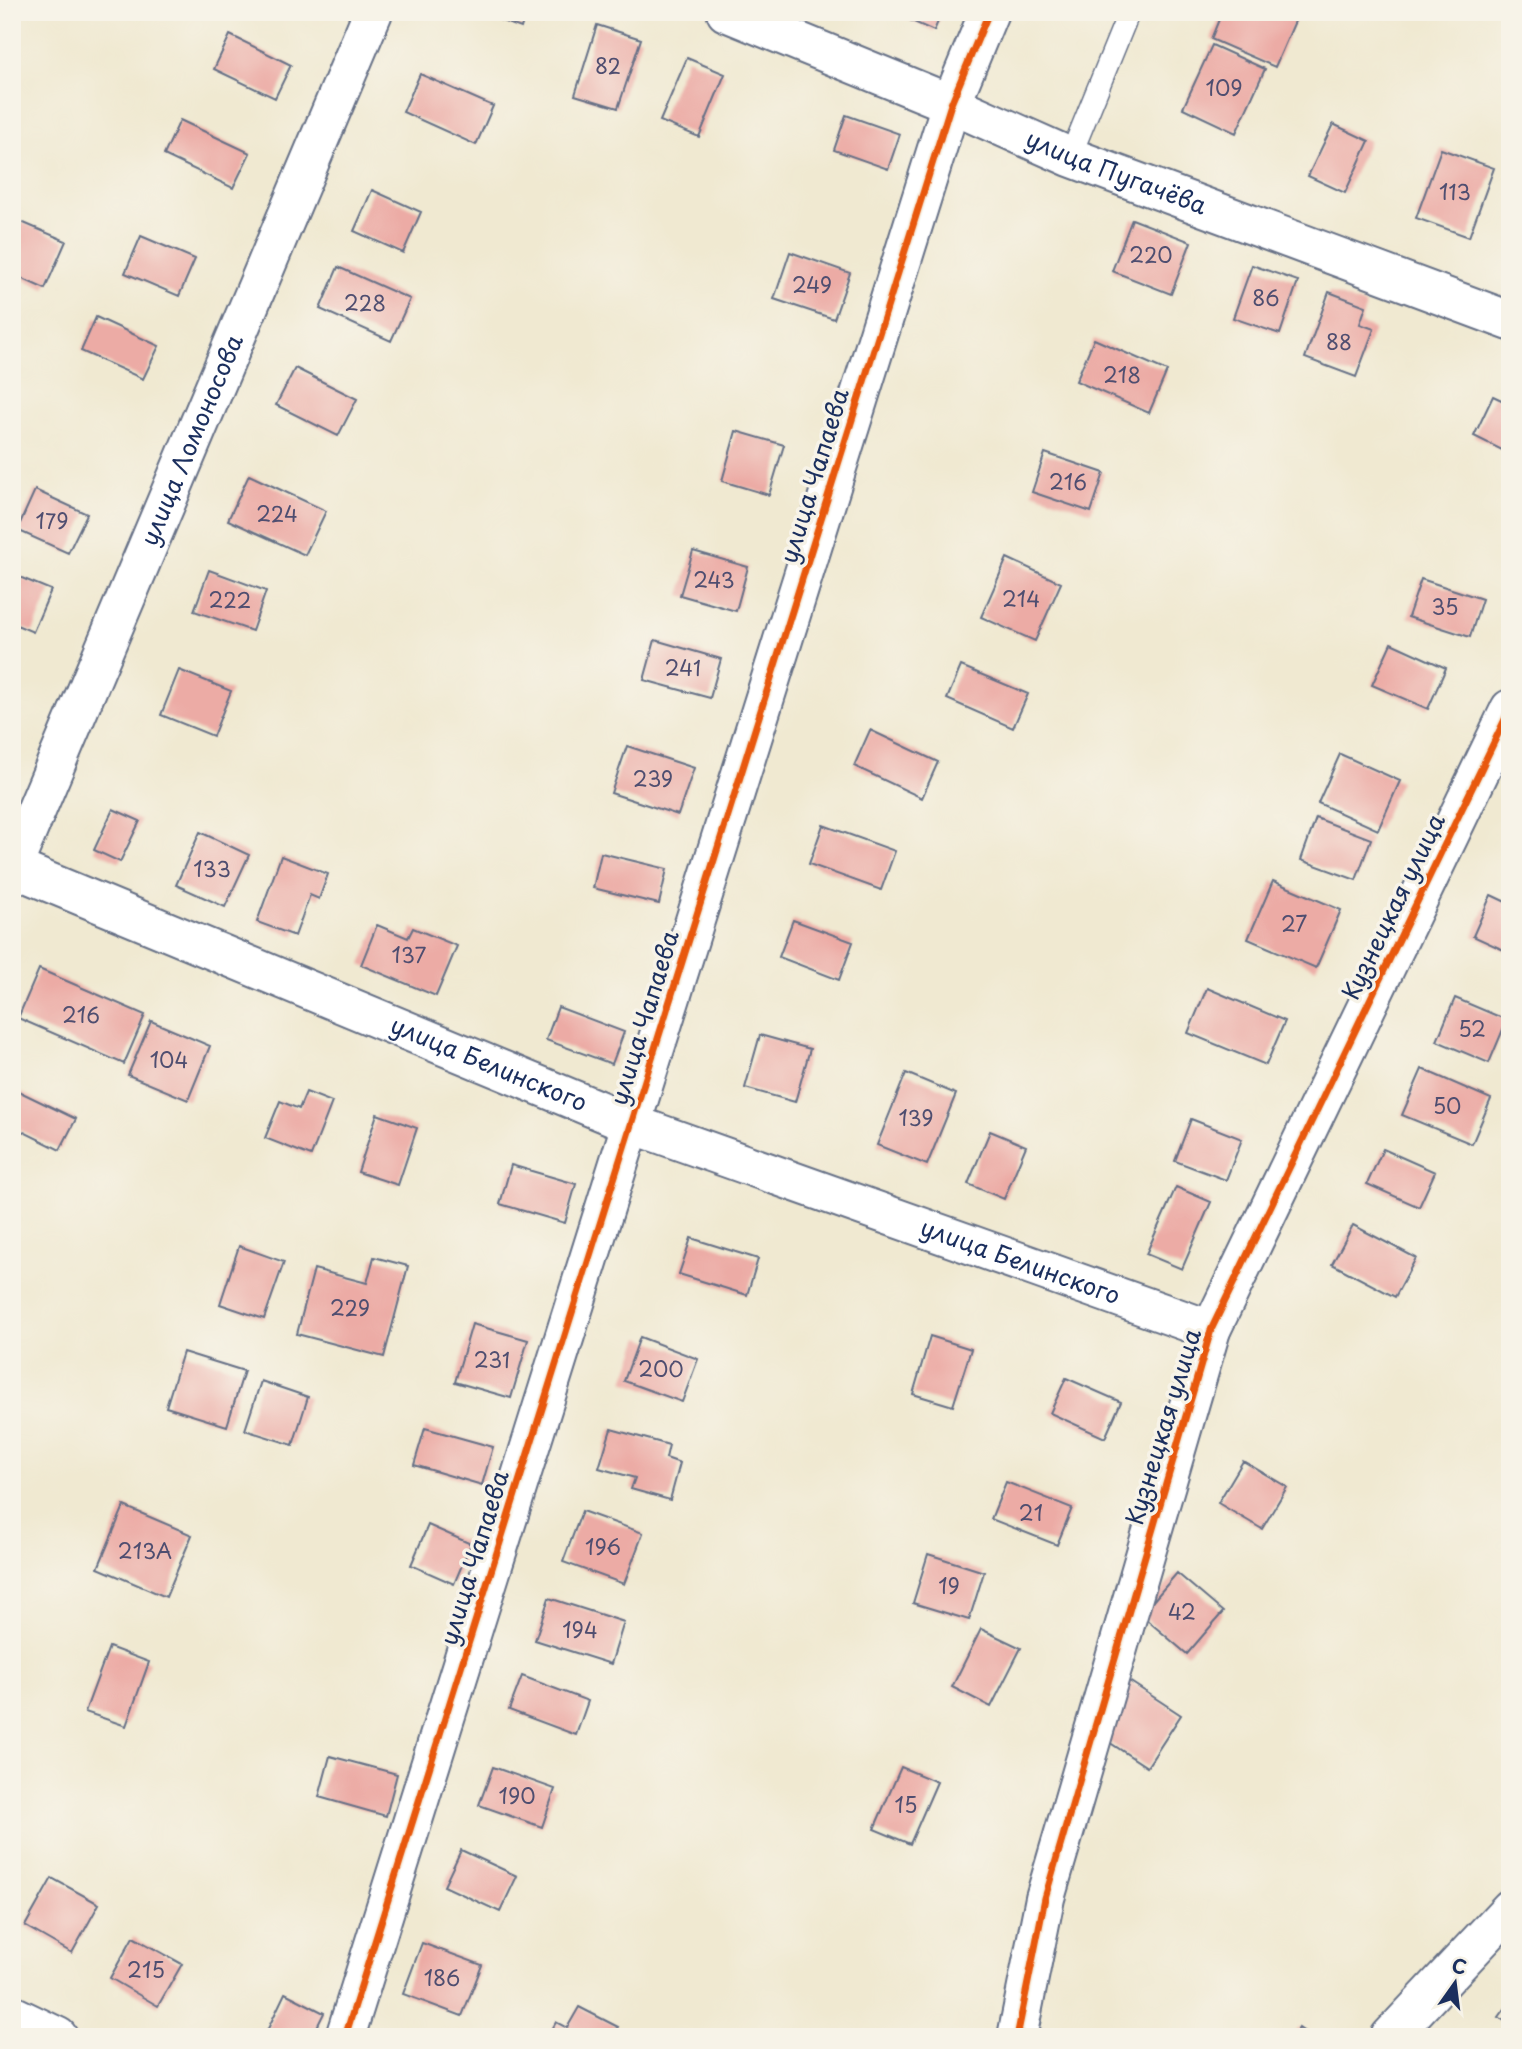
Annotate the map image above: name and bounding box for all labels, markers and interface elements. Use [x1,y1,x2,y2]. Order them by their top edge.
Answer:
house number: 82 [595,49,621,81]
house number: 109 [1205,71,1243,103]
street label: улица Пугачёва [1020,120,1212,222]
house number: 113 [1439,175,1471,207]
house number: 220 [1129,238,1173,270]
house number: 249 [792,268,832,300]
house number: 86 [1252,281,1280,313]
house number: 228 [344,286,386,318]
house number: 88 [1326,325,1352,357]
street label: улица Ломоносова [130,328,251,551]
house number: 218 [1103,358,1141,390]
street label: улица Чапаева [769,384,857,567]
house number: 216 [1049,465,1087,497]
house number: 224 [256,497,298,529]
house number: 179 [36,504,68,536]
house number: 243 [693,563,735,595]
house number: 214 [1002,582,1040,614]
house number: 222 [209,583,251,615]
house number: 35 [1432,590,1458,622]
house number: 241 [665,651,701,683]
house number: 239 [633,762,673,794]
street label: Кузнецкая улица [1331,807,1453,1005]
house number: 133 [193,852,231,884]
house number: 27 [1281,907,1307,939]
street label: улица Чапаева [599,926,687,1109]
house number: 137 [392,938,427,970]
house number: 216 [62,998,100,1030]
street label: улица Белинского [386,1006,593,1120]
house number: 52 [1458,1012,1486,1044]
house number: 104 [150,1043,188,1075]
house number: 50 [1433,1089,1461,1121]
house number: 139 [898,1101,934,1133]
street label: улица Белинского [916,1208,1126,1312]
house number: 229 [330,1291,370,1323]
street label: Кузнецкая улица [1115,1324,1209,1529]
house number: 231 [474,1343,510,1375]
house number: 200 [638,1352,684,1384]
street label: улица Чапаева [429,1466,517,1649]
house number: 21 [1019,1496,1043,1528]
house number: 196 [585,1530,621,1562]
house number: 213А [118,1534,172,1566]
house number: 19 [938,1569,960,1601]
house number: 42 [1168,1595,1196,1627]
house number: 194 [562,1613,598,1645]
house number: 190 [498,1779,536,1811]
house number: 15 [895,1788,917,1820]
north arrow [1420,1948,1490,2018]
text: С [1449,1950,1470,1981]
house number: 215 [127,1953,165,1985]
house number: 186 [424,1961,460,1993]

